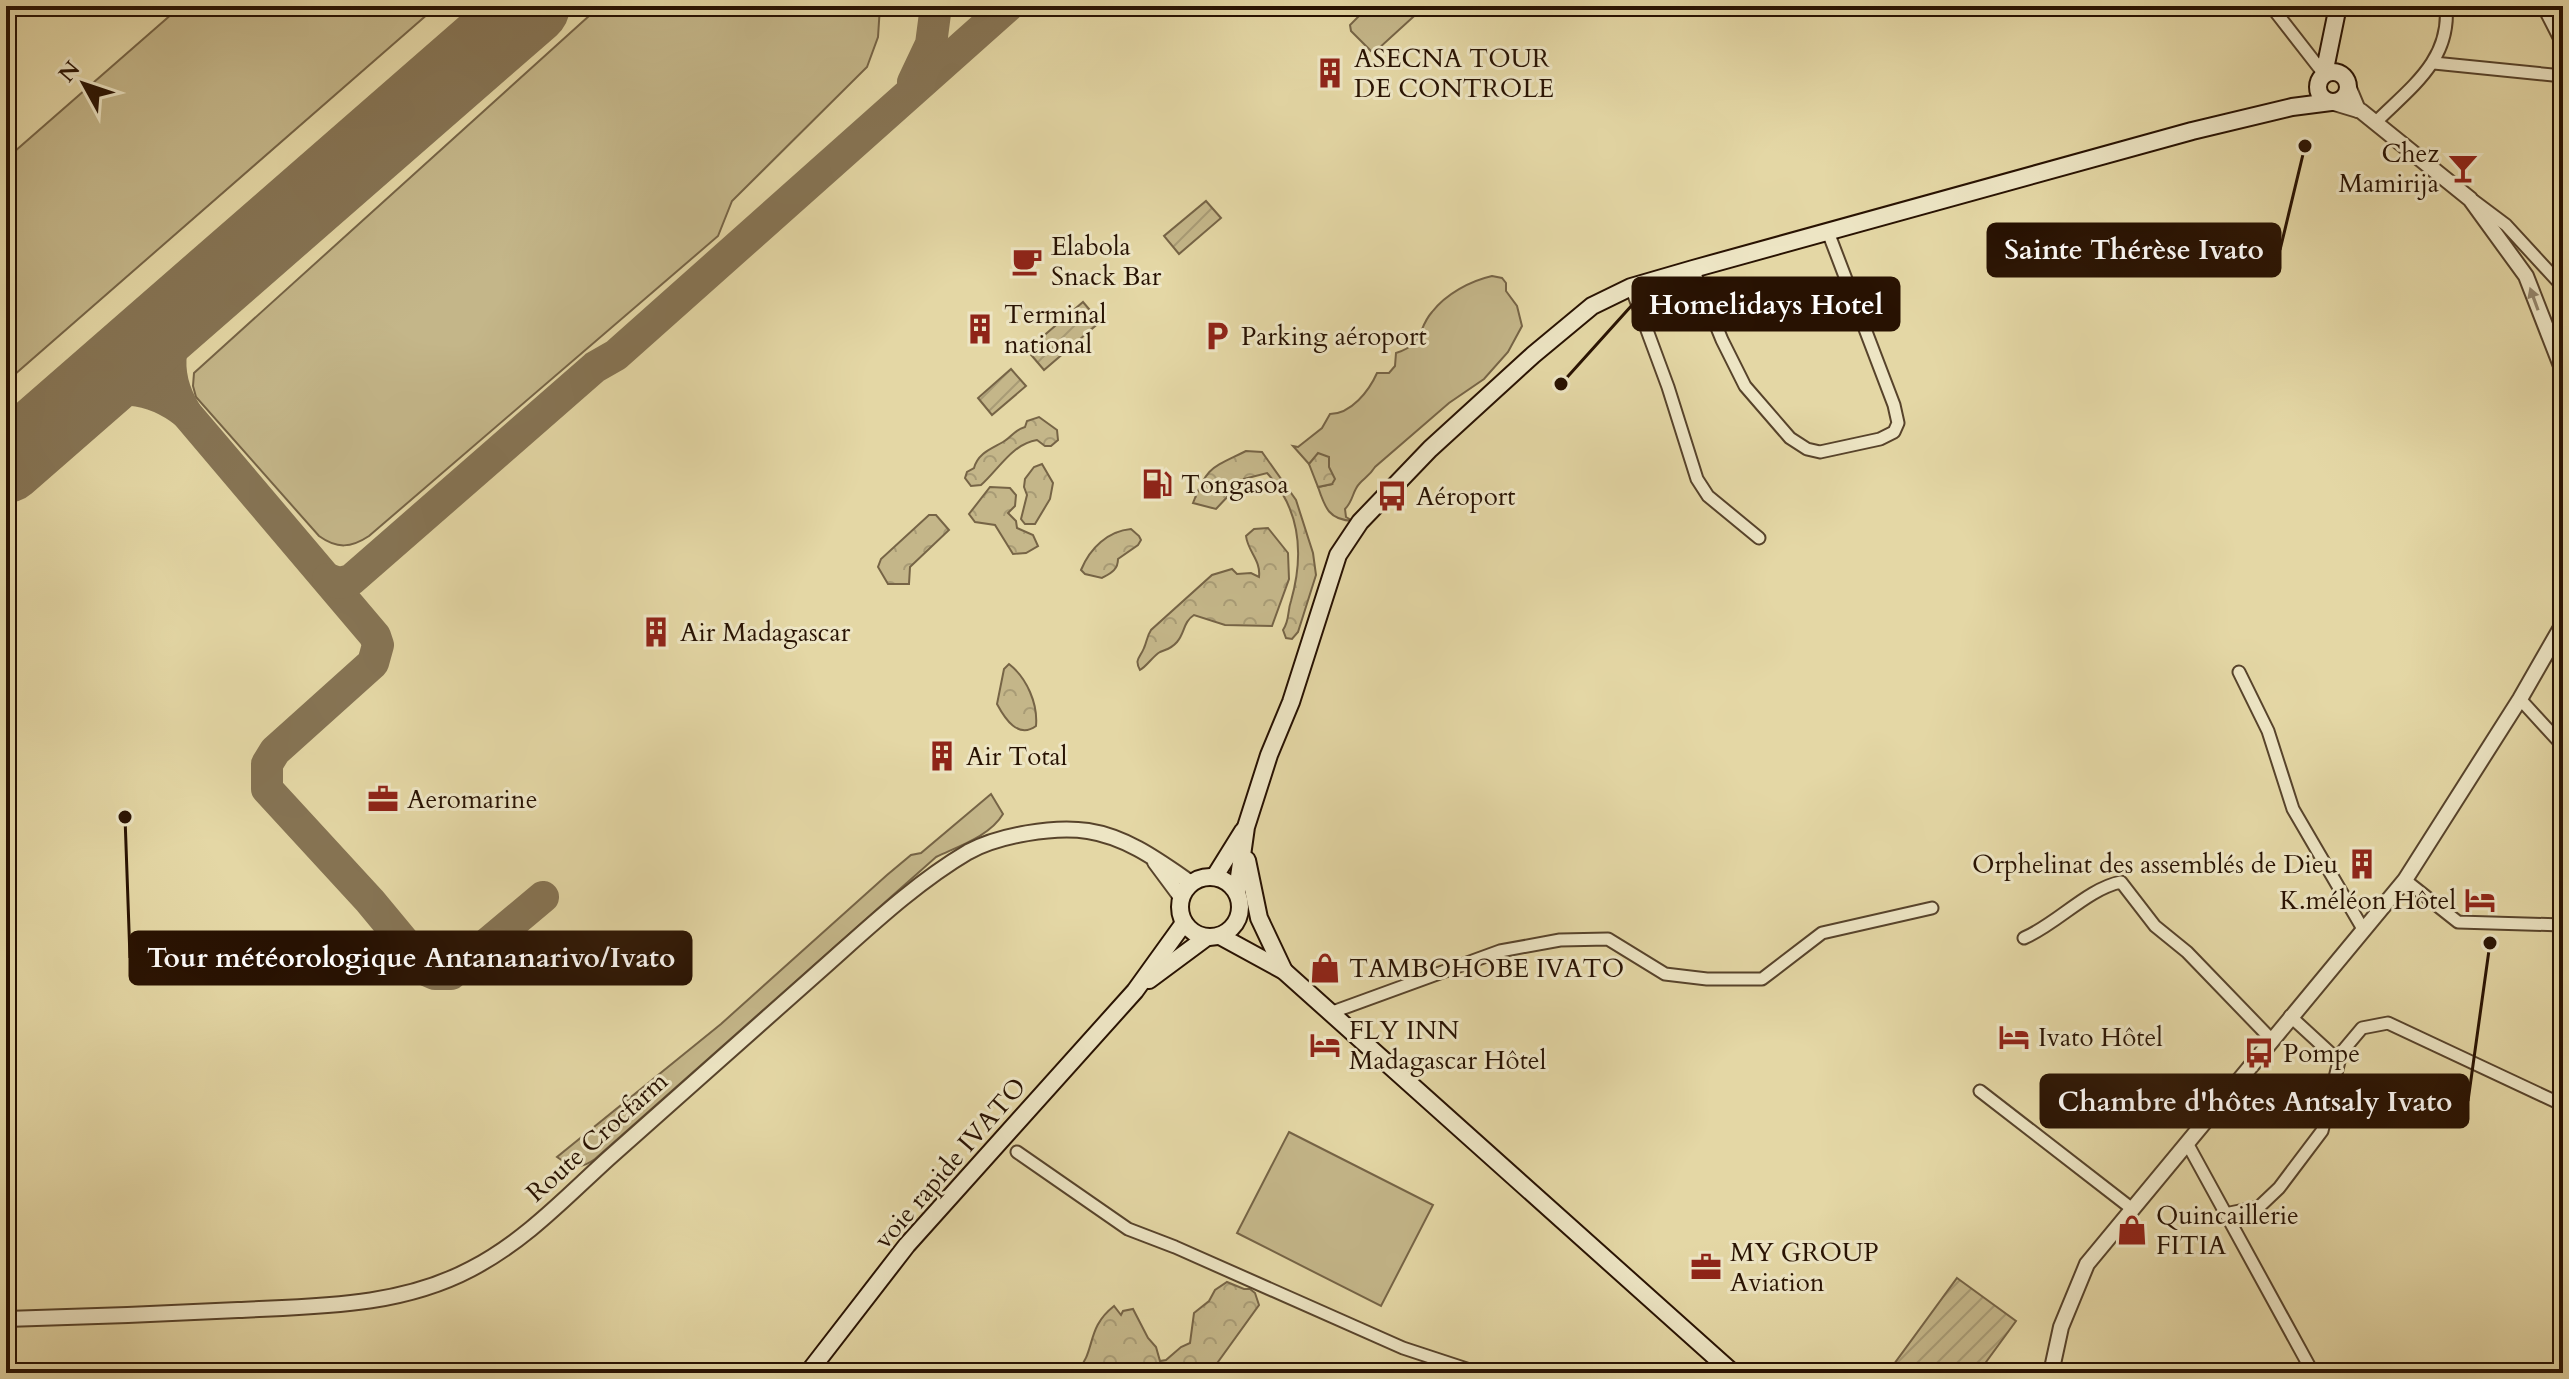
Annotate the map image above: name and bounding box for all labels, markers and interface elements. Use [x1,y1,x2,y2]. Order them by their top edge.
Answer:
place label: ASECNA TOUR DE CONTROLE [1354,41,1554,106]
north arrow [44,44,124,124]
text: N [52,55,87,89]
building icon: ASECNA TOUR DE CONTROLE [1313,56,1347,90]
place label: Chez Mamirija [2339,136,2439,201]
bar icon: Chez Mamirija [2446,151,2480,185]
callout: Sainte Thérèse Ivato [1988,224,2280,276]
place label: Elabola Snack Bar [1051,229,1162,294]
text: Sainte Thérèse Ivato [2004,231,2264,269]
cafe icon: Elabola Snack Bar [1010,244,1044,278]
callout: Homelidays Hotel [1633,278,1899,330]
text: Homelidays Hotel [1649,286,1883,324]
one-way arrow [2527,287,2540,311]
place label: Terminal national [1004,297,1107,362]
building icon: Terminal national [963,312,997,346]
parking icon: Parking aéroport [1200,319,1234,353]
place label: Parking aéroport [1241,319,1427,354]
fuel station icon: Tongasoa [1140,467,1174,501]
place label: Tongasoa [1181,467,1289,502]
bus stop icon: Aéroport [1375,479,1409,513]
place label: Aéroport [1416,479,1515,514]
building icon: Air Madagascar [639,615,673,649]
place label: Air Madagascar [680,615,851,650]
building icon: Air Total [925,739,959,773]
place label: Air Total [966,739,1068,774]
office icon: Aeromarine [366,782,400,816]
place label: Aeromarine [407,782,537,817]
place label: Orphelinat des assemblés de Dieu [1972,847,2338,882]
building icon: Orphelinat des assemblés de Dieu [2345,847,2379,881]
place label: K.méléon Hôtel [2280,883,2456,918]
hotel icon: K.méléon Hôtel [2463,883,2497,917]
callout: Tour météorologique Antananarivo/Ivato [130,932,691,984]
text: Tour météorologique Antananarivo/Ivato [147,939,675,977]
shop icon: TAMBOHOBE IVATO [1308,951,1342,985]
place label: TAMBOHOBE IVATO [1349,951,1624,986]
place label: FLY INN Madagascar Hôtel [1349,1013,1547,1078]
hotel icon: Ivato Hôtel [1997,1020,2031,1054]
place label: Ivato Hôtel [2038,1020,2163,1055]
hotel icon: FLY INN Madagascar Hôtel [1308,1028,1342,1062]
bus stop icon: Pompe [2242,1036,2276,1070]
place label: Pompe [2283,1036,2360,1071]
street label: Route Crocfarm [519,1064,675,1210]
street label: voie rapide IVATO [866,1070,1034,1256]
callout: Chambre d'hôtes Antsaly Ivato [2041,1075,2468,1127]
text: Chambre d'hôtes Antsaly Ivato [2058,1083,2452,1121]
place label: Quincaillerie FITIA [2156,1198,2299,1263]
shop icon: Quincaillerie FITIA [2115,1213,2149,1247]
place label: MY GROUP Aviation [1730,1235,1879,1300]
office icon: MY GROUP Aviation [1689,1250,1723,1284]

